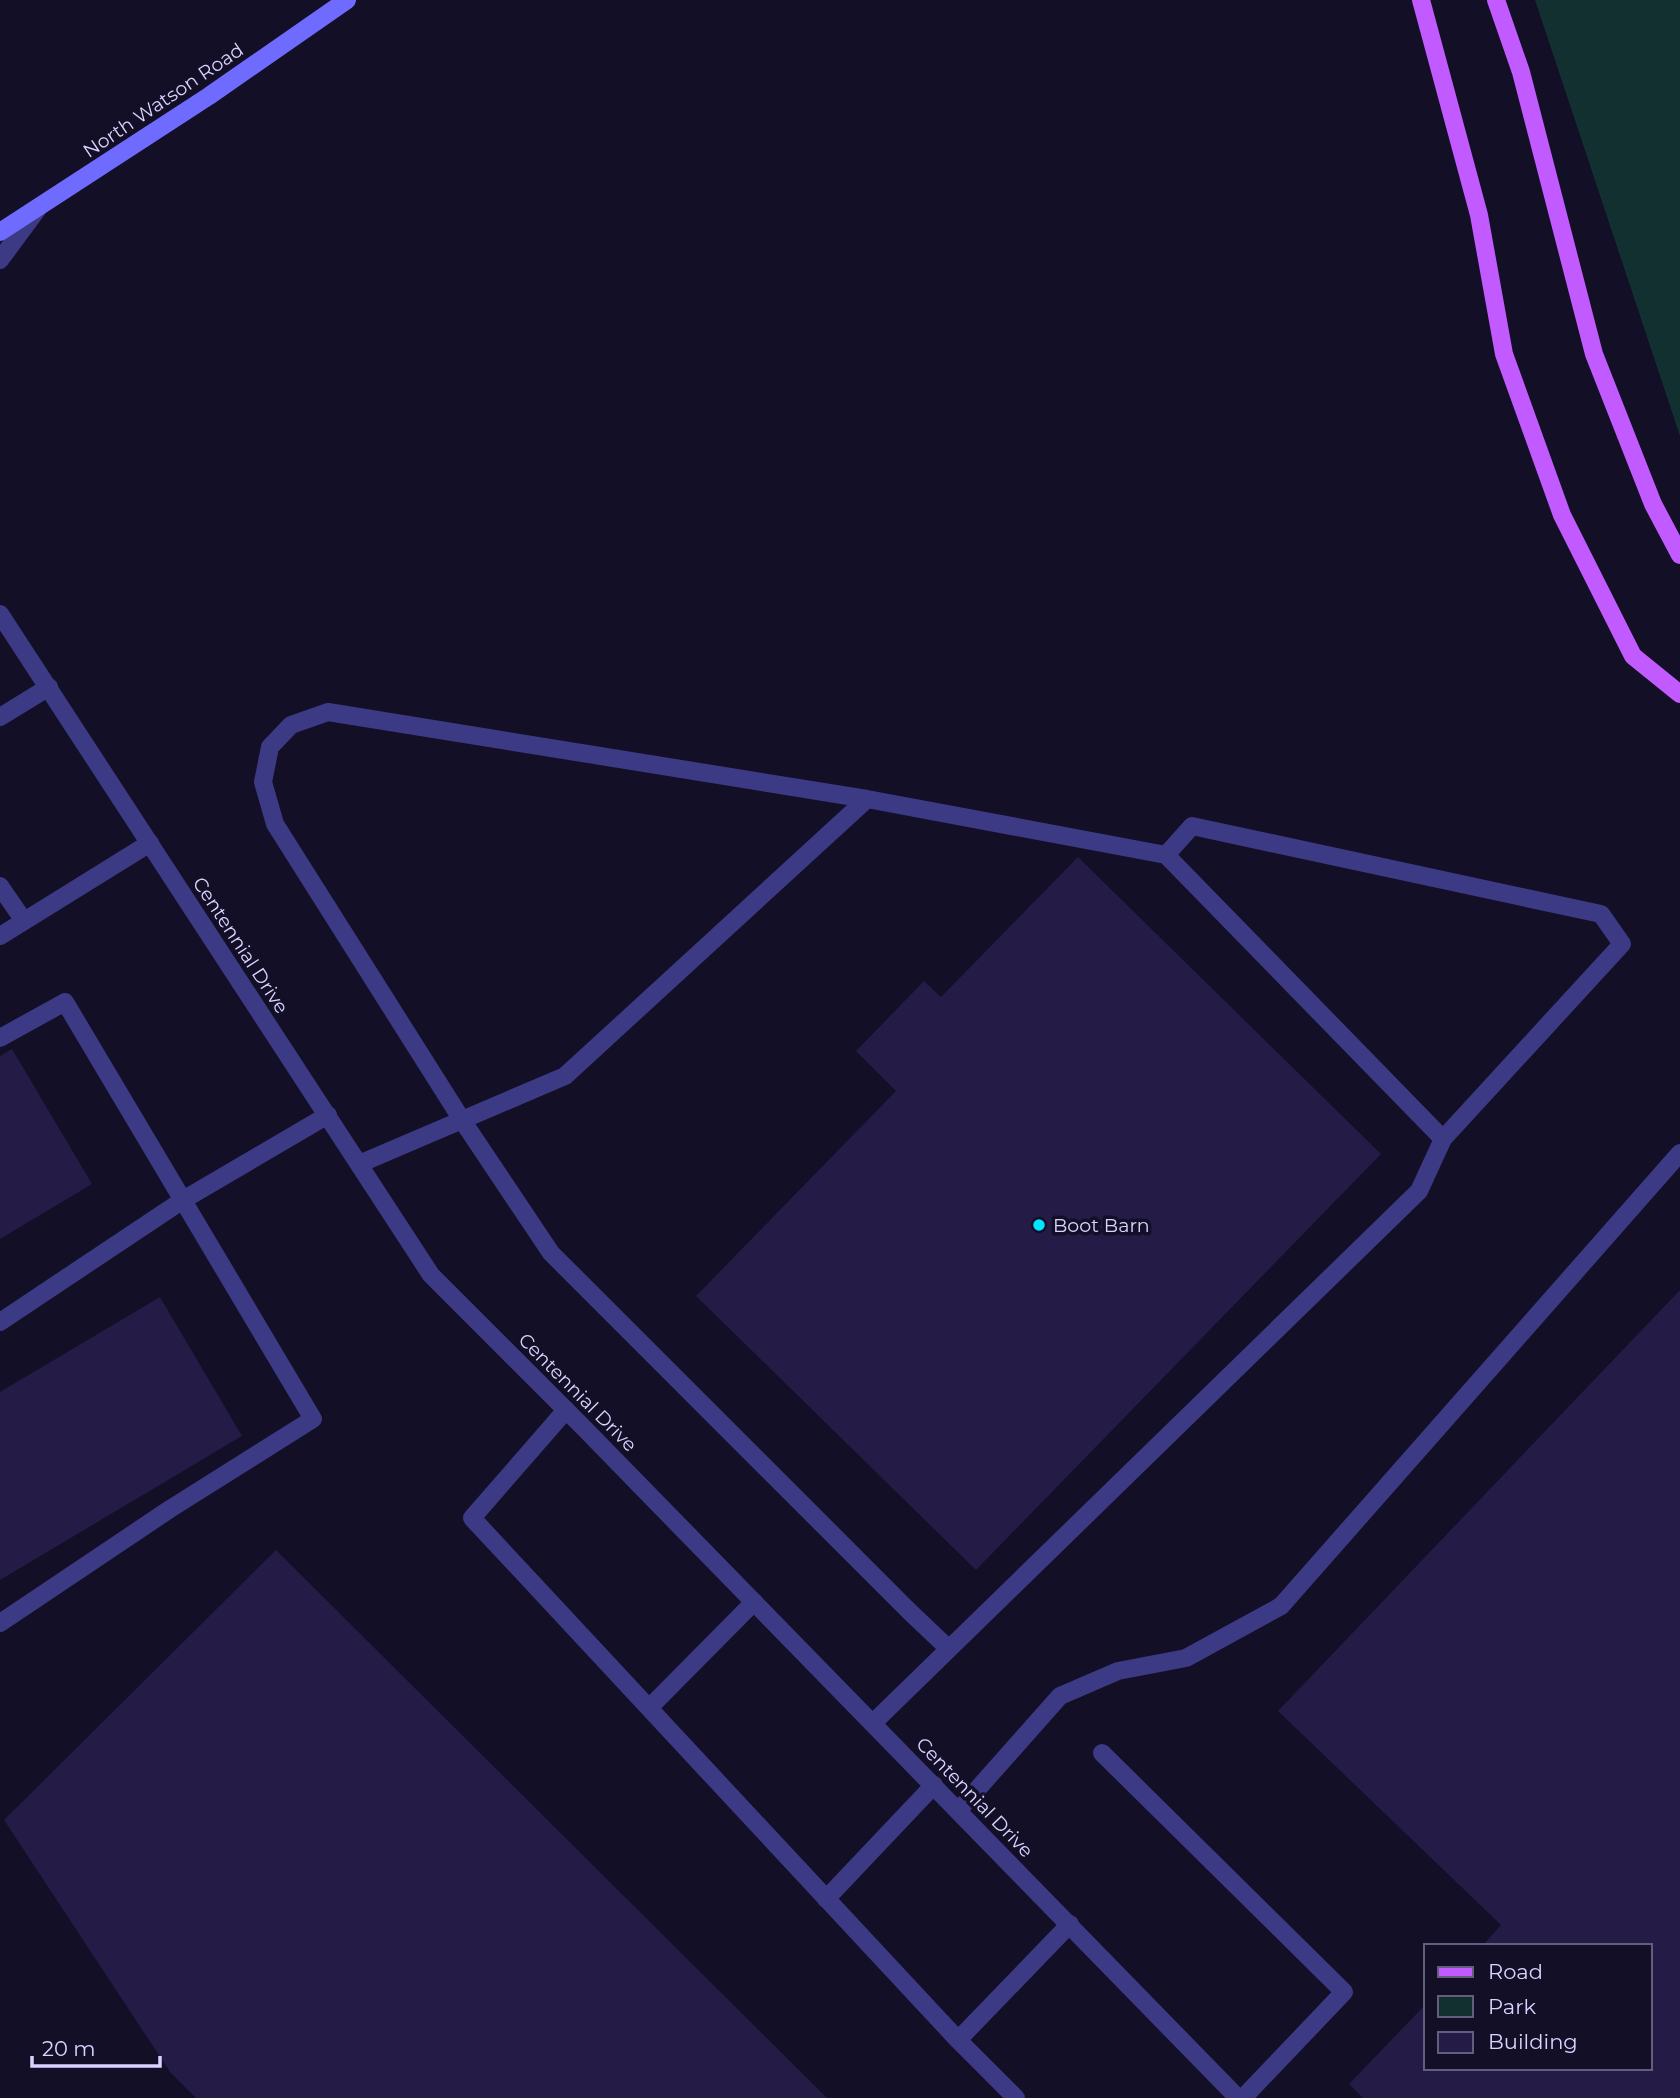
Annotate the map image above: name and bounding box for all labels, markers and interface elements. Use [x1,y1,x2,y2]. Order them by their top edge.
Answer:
street label: North Watson Road [79,38,248,163]
street label: Centennial Drive [188,873,293,1018]
place label: Boot Barn [1053,1214,1150,1237]
marker: Boot Barn [1031,1217,1047,1233]
street label: Centennial Drive [514,1328,642,1456]
street label: Centennial Drive [911,1733,1038,1862]
legend [1424,1944,1652,2070]
text: Road [1488,1959,1543,1984]
text: Park [1488,1994,1536,2019]
scale bar [32,2024,159,2068]
text: Building [1488,2029,1578,2054]
text: 20 m [42,2036,96,2061]

